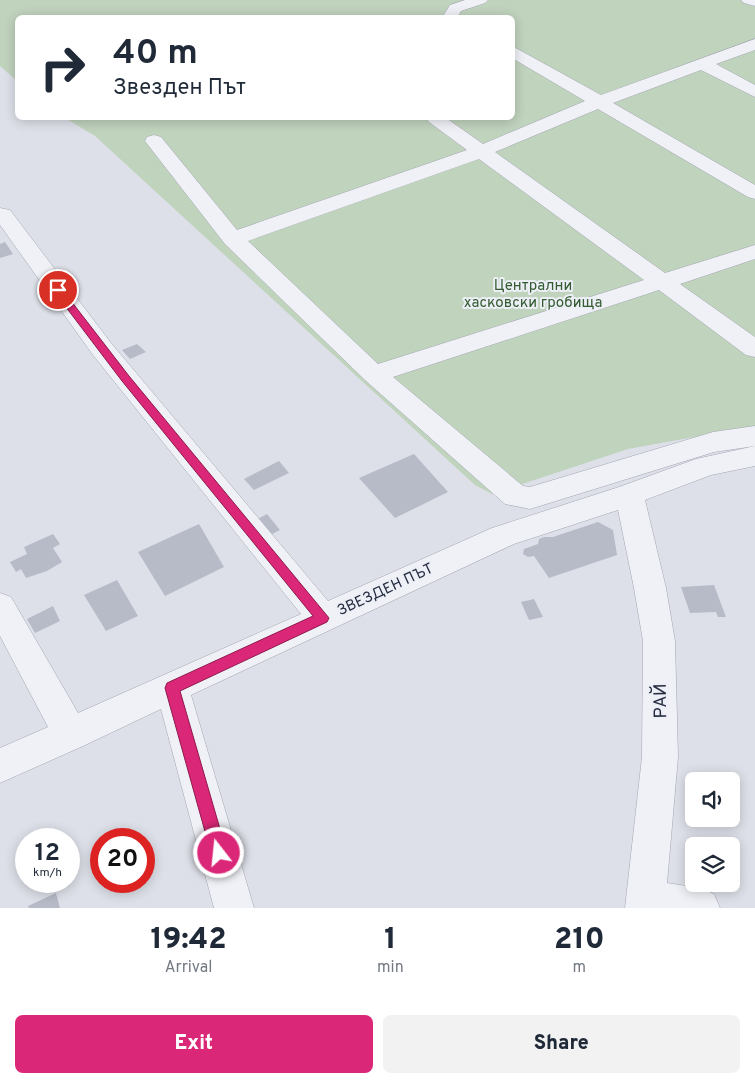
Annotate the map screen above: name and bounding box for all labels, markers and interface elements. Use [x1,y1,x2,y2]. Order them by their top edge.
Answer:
text: 40 m [113,32,198,76]
icon: right [30,35,95,100]
text: Звезден Път [113,75,246,102]
pin [37,269,79,311]
icon: arrive [44,276,72,304]
park label: Централни хасковски гробища [464,277,602,313]
street label: ЗВЕЗДЕН ПЪТ [335,560,437,621]
street label: РАЙ [648,683,673,719]
map controls [685,772,740,892]
button: sound [685,772,740,827]
position arrow [192,826,244,878]
speed limit sign: 20 [90,828,155,893]
button: layers [685,837,740,892]
text: 12 [35,838,60,870]
text: km/h [33,865,62,881]
text: 19:42 [150,922,227,959]
text: 1 [384,922,396,959]
text: 210 [554,922,605,959]
text: Arrival [165,958,212,978]
text: min [377,958,404,978]
text: m [573,958,586,978]
button: Exit [15,1015,373,1073]
button: Share [383,1015,740,1073]

